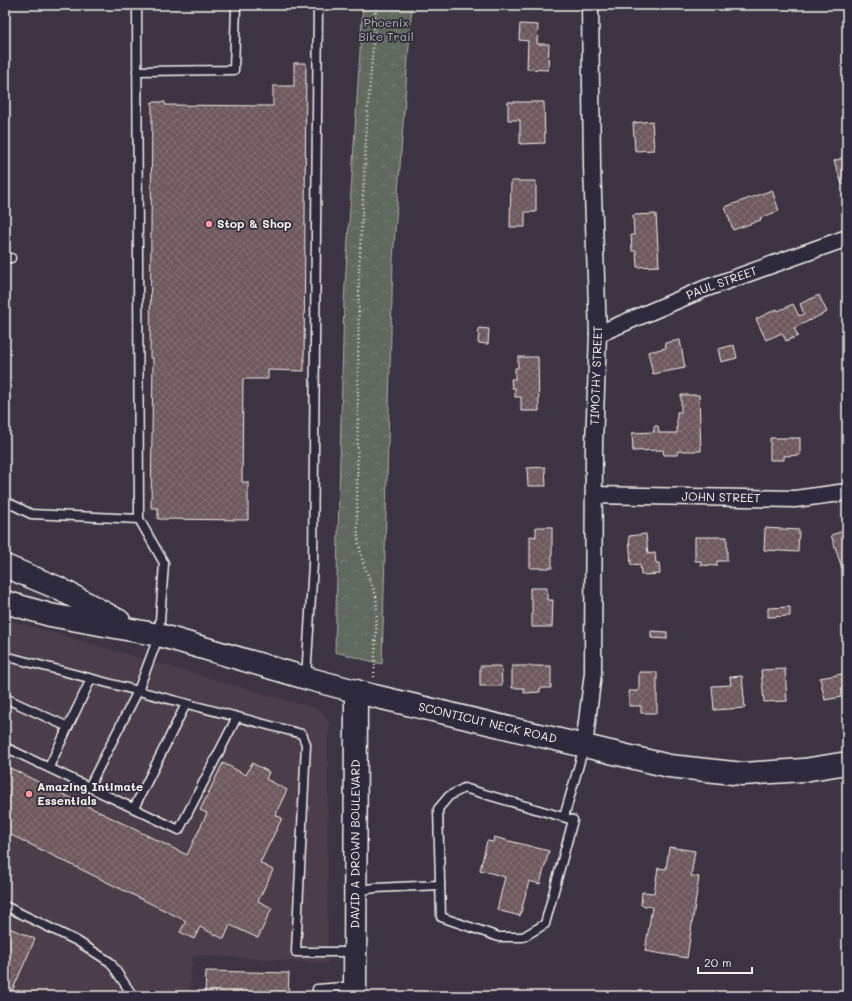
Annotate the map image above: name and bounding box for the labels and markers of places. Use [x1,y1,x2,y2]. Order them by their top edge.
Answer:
place label: Stop & Shop [217,215,292,231]
marker: Stop & Shop [204,219,214,229]
place label: Amazing Intimate Essentials [37,778,143,808]
marker: Amazing Intimate Essentials [24,789,34,799]

